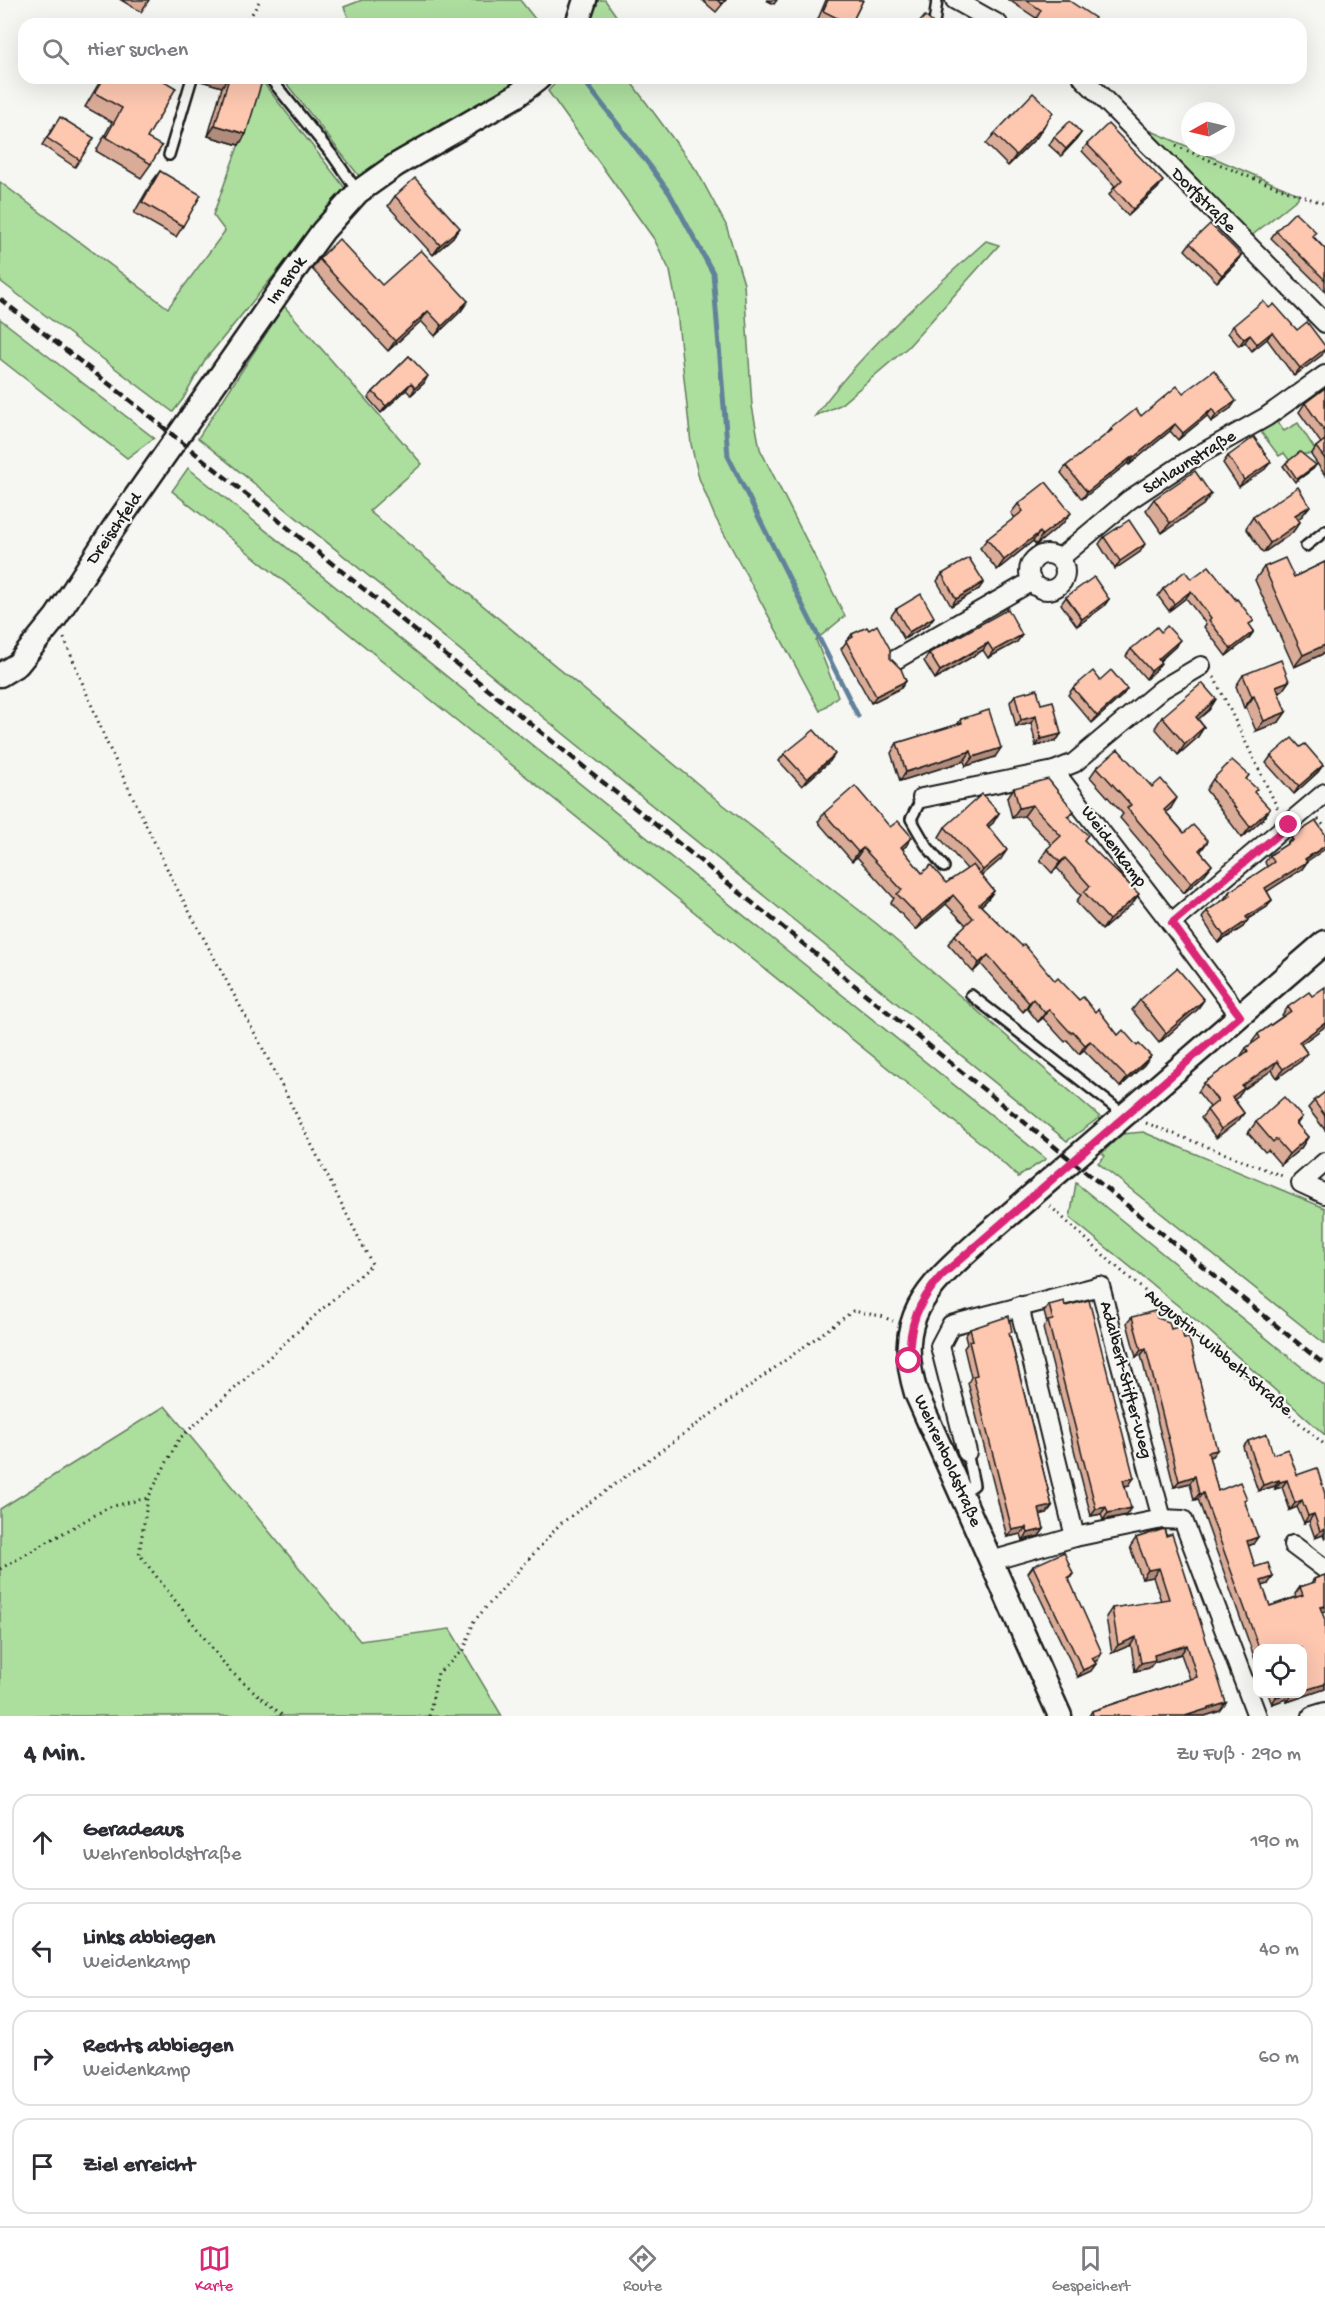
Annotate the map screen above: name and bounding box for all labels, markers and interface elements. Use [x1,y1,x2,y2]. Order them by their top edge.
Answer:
search box [18,18,1307,84]
icon: search [39,35,72,68]
text: Hier suchen [87,38,188,64]
north arrow [1181,102,1235,156]
street label: Dorfstraße [1165,163,1240,238]
street label: Im Brok [263,251,313,309]
street label: Schlaunstraße [1140,426,1241,500]
street label: Dreischfeld [82,488,148,570]
street label: Weidenkamp [1076,802,1151,892]
route end [1275,811,1301,837]
street label: Augustin-Wibbelt-Straße [1140,1285,1297,1421]
street label: Adalbert-Stifter-Weg [1094,1299,1156,1461]
route start [895,1347,921,1373]
street label: Wehrenboldstraße [908,1392,986,1531]
map controls [1253,1644,1307,1698]
button: locate [1253,1644,1307,1698]
text: 4 Min. [24,1740,87,1771]
text: Zu Fuß · 290 m [1176,1744,1301,1767]
text: Geradeaus [83,1818,183,1844]
icon: ahead [26,1826,59,1859]
text: 190 m [1251,1831,1299,1854]
text: Wehrenboldstraße [83,1844,241,1867]
text: Links abbiegen [83,1926,215,1952]
icon: left [26,1934,59,1967]
text: 40 m [1259,1939,1299,1962]
text: Weidenkamp [83,1952,190,1975]
text: Rechts abbiegen [83,2034,233,2060]
icon: right [26,2042,59,2075]
text: 60 m [1259,2047,1299,2070]
text: Weidenkamp [83,2060,190,2083]
icon: arrive [26,2150,59,2183]
text: Ziel erreicht [83,2153,195,2179]
tab: Karte [195,2242,233,2297]
tab: Route [623,2242,662,2297]
tab: Gespeichert [1052,2242,1130,2297]

